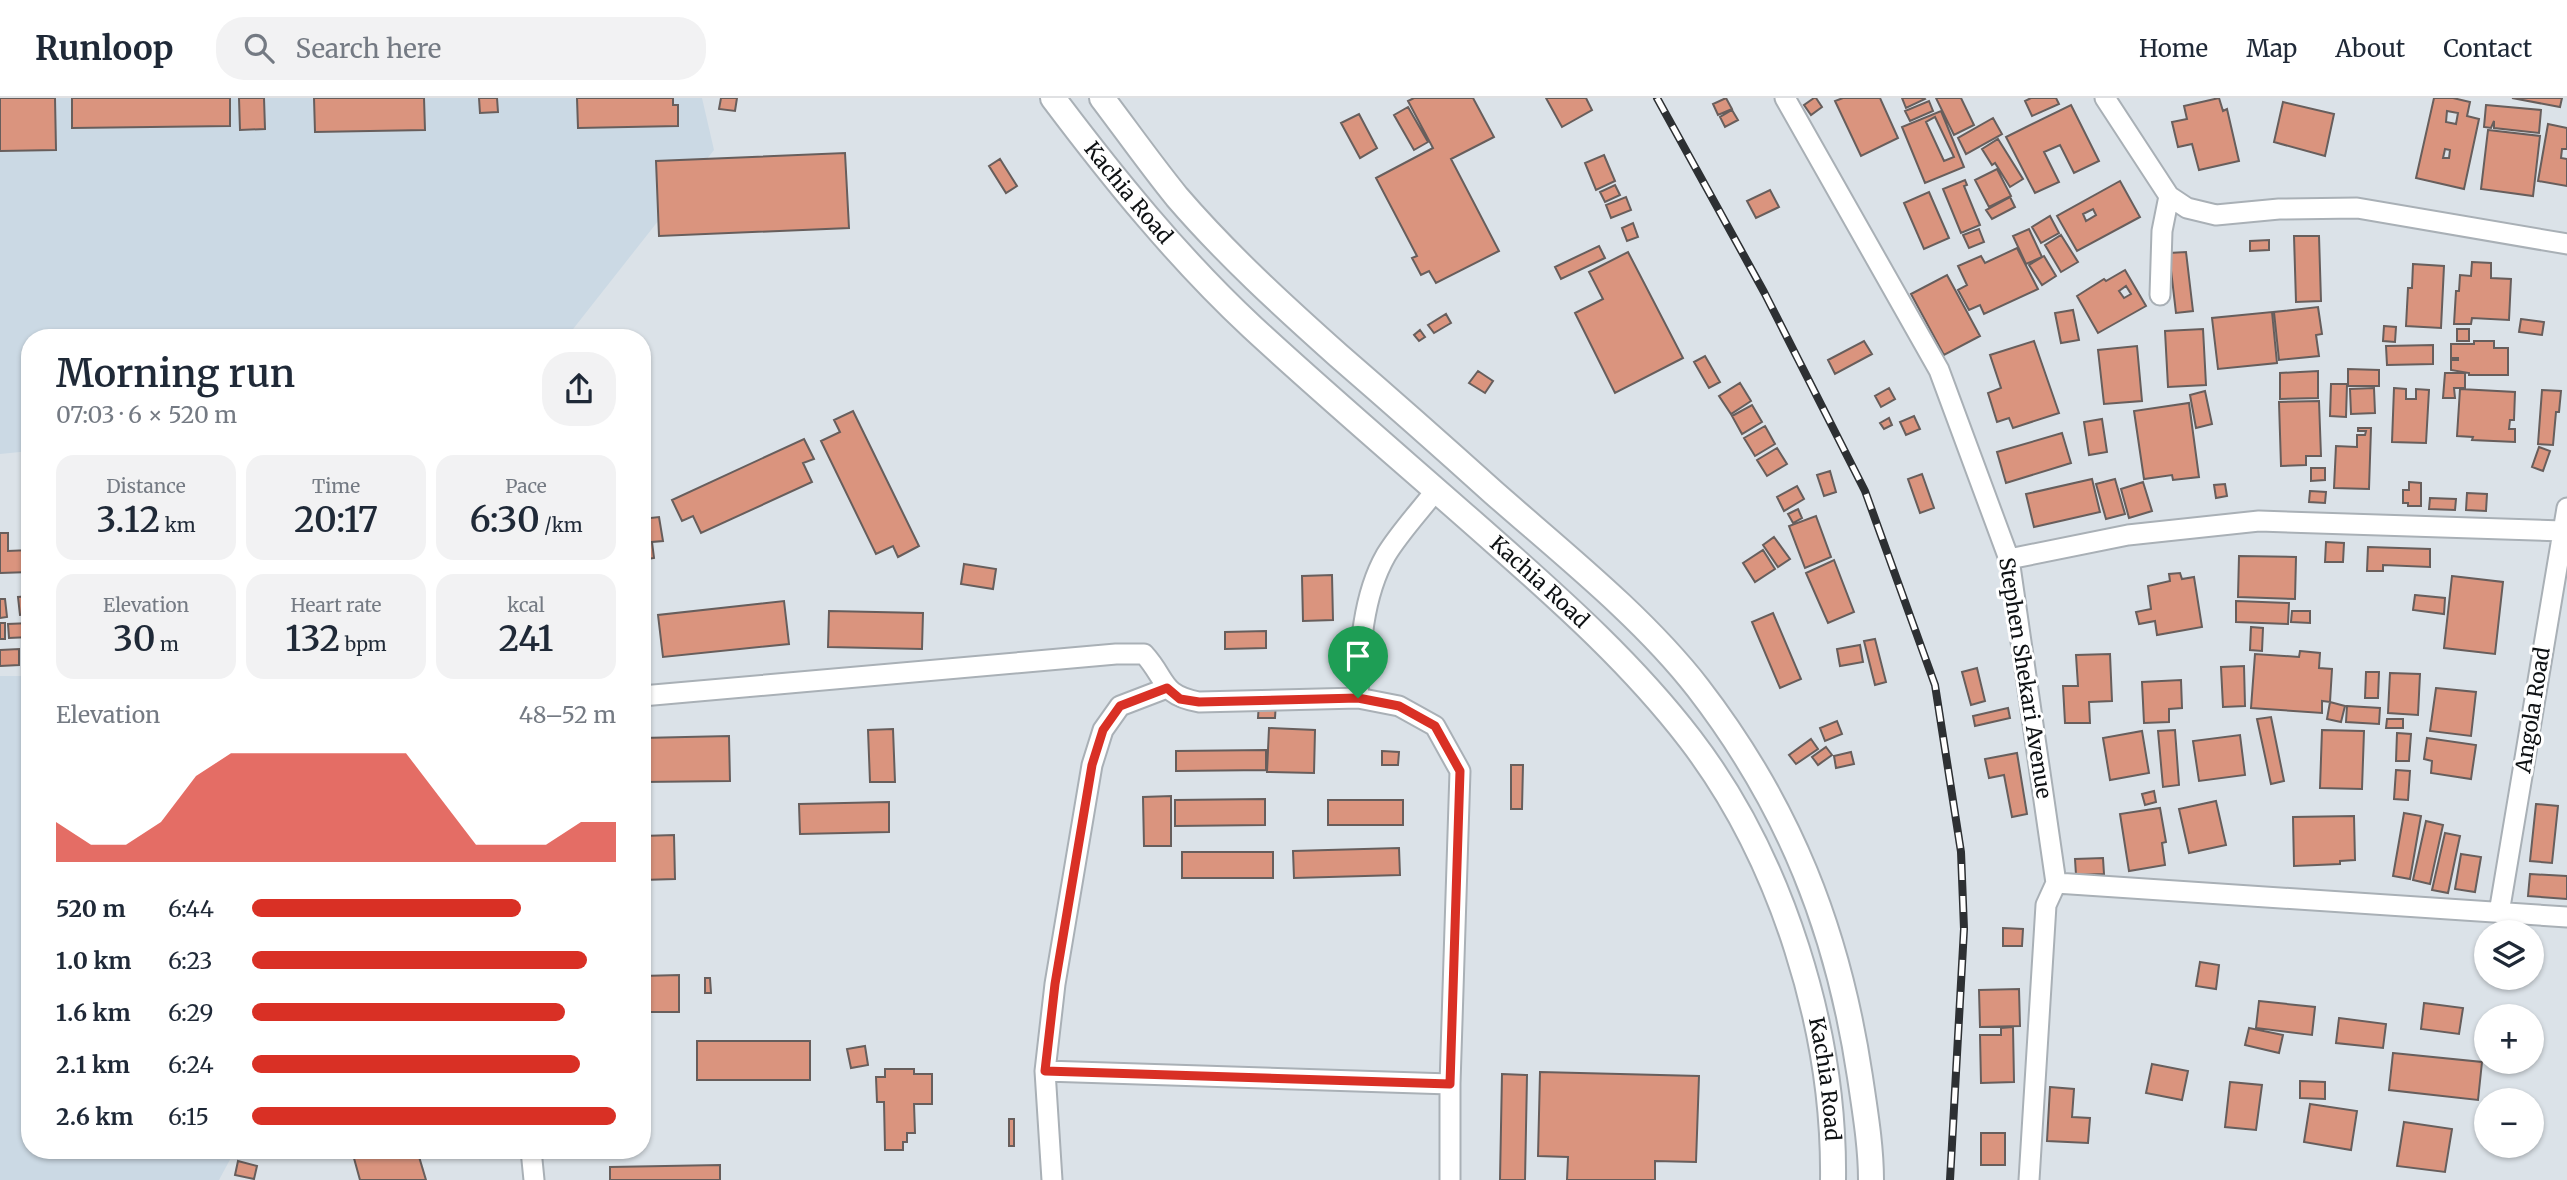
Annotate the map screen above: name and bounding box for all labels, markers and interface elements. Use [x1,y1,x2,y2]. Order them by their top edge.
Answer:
search box [216,17,706,80]
text: Runloop [35,28,174,69]
icon: search [240,29,278,67]
text: Search here [296,32,441,65]
text: Home [2139,33,2208,64]
text: Map [2246,33,2297,64]
text: About [2335,33,2405,64]
text: Contact [2443,33,2532,64]
street label: Kachia Road [1078,136,1179,249]
text: Morning run [56,350,295,397]
button: share [542,352,616,426]
text: 07:03 · 6 × 520 m [56,400,237,429]
text: Distance [106,474,186,498]
text: Time [312,474,360,498]
text: Pace [505,474,547,498]
text: 3.12 [96,498,160,542]
text: 20:17 [294,498,378,542]
text: 6:30 [469,498,540,542]
text: km [160,513,196,537]
text: /km [540,513,583,537]
street label: Kachia Road [1484,530,1595,634]
street label: Stephen Shekari Avenue [1993,555,2058,801]
text: Elevation [103,593,189,617]
text: Heart rate [291,593,381,617]
text: kcal [507,593,545,617]
text: 30 [113,617,156,661]
text: 132 [285,617,340,661]
text: 241 [498,617,554,661]
pin [1328,626,1388,698]
text: m [156,632,179,656]
text: bpm [340,632,387,656]
icon: arrive [1339,637,1377,675]
street label: Angola Road [2509,645,2556,776]
text: Elevation [56,700,160,729]
text: 48–52 m [519,700,616,729]
text: 520 m [56,894,126,923]
text: 6:44 [168,894,214,923]
map controls [2474,920,2544,1158]
button: layers [2474,920,2544,990]
text: 1.0 km [56,946,131,975]
text: 6:23 [168,946,212,975]
text: 1.6 km [56,998,131,1027]
text: 6:29 [168,998,213,1027]
button: + [2474,1004,2544,1074]
street label: Kachia Road [1803,1015,1846,1142]
text: 2.1 km [56,1050,130,1079]
text: 6:24 [168,1050,214,1079]
button: − [2474,1088,2544,1158]
text: 2.6 km [56,1102,133,1131]
text: 6:15 [168,1102,209,1131]

